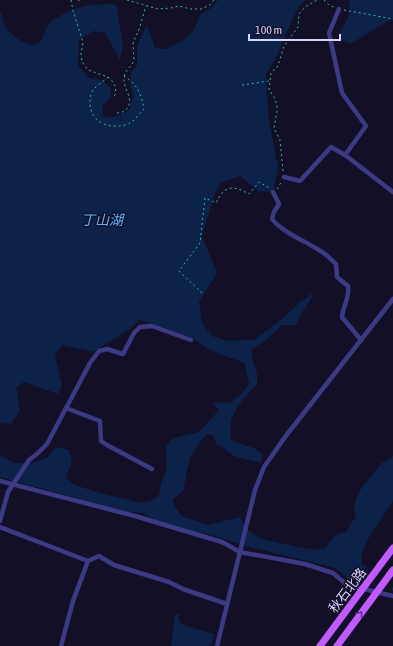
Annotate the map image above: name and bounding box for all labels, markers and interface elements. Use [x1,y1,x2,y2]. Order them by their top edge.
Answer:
scale bar [249,16,340,42]
text: 100 m [255,23,282,37]
water label: 丁山湖 [81,212,125,228]
street label: 秋石北路 [326,565,369,616]
one-way arrow [355,612,362,619]

